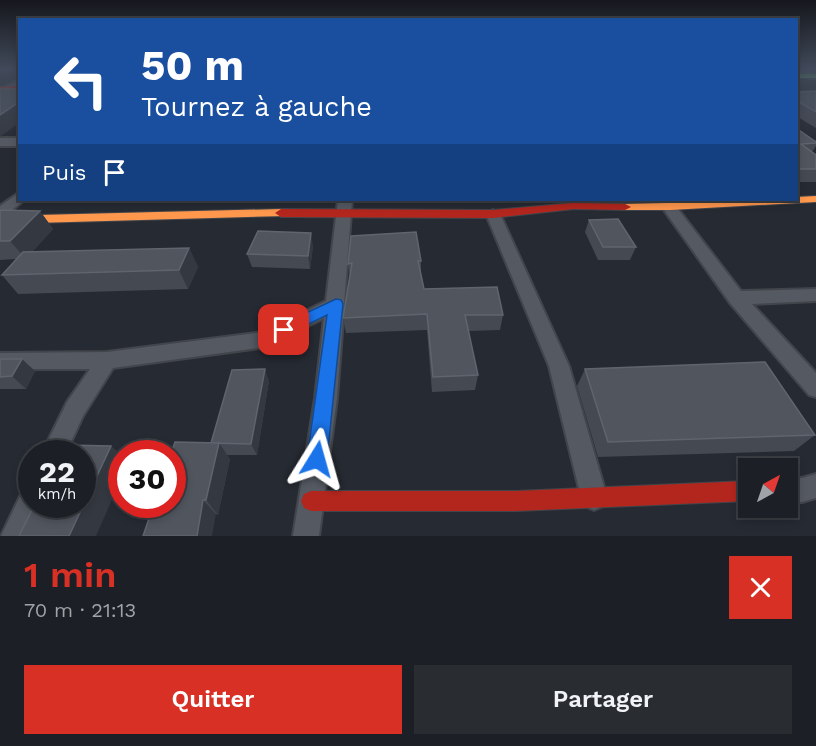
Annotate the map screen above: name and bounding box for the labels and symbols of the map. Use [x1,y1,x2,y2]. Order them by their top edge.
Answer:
pin [258,304,309,355]
position arrow [285,427,349,491]
speed limit sign: 30 [108,440,186,518]
north arrow [738,458,798,518]

